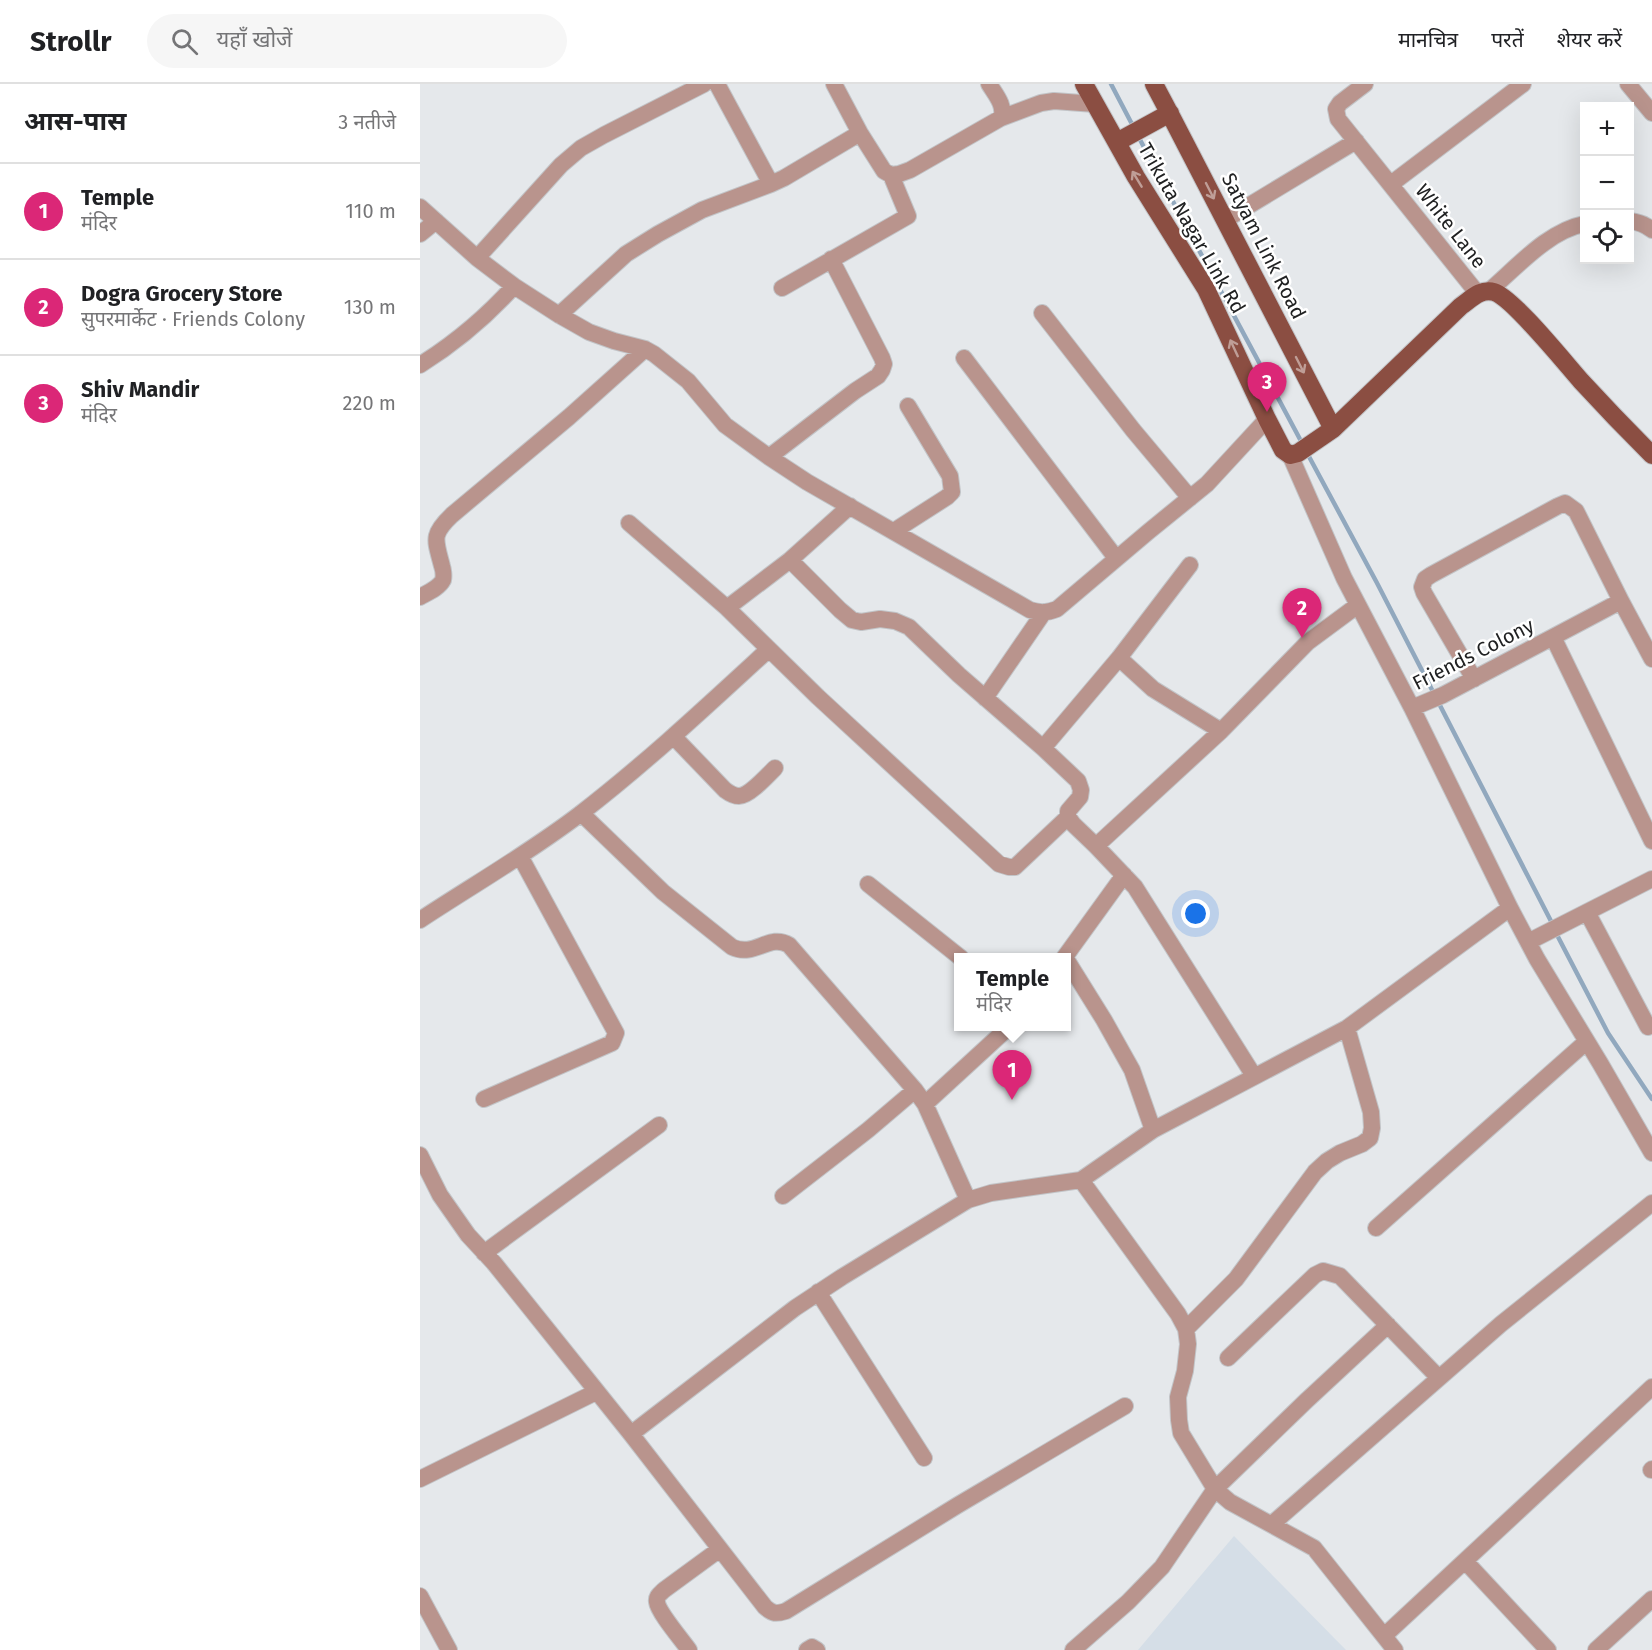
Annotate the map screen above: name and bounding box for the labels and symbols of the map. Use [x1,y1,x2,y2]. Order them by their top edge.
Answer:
street label: Trikuta Nagar Link Rd [1133,138,1251,318]
street label: Satyam Link Road [1217,169,1311,323]
one-way arrow [1131,171,1143,188]
street label: White Lane [1411,179,1491,273]
one-way arrow [1205,182,1217,200]
one-way arrow [1227,340,1239,358]
one-way arrow [1294,355,1306,373]
pin: 3 [1248,362,1286,412]
pin: 2 [1282,588,1322,638]
street label: Friends Colony [1408,613,1538,695]
your location [1181,899,1210,928]
pin: 1 [992,1050,1032,1100]

